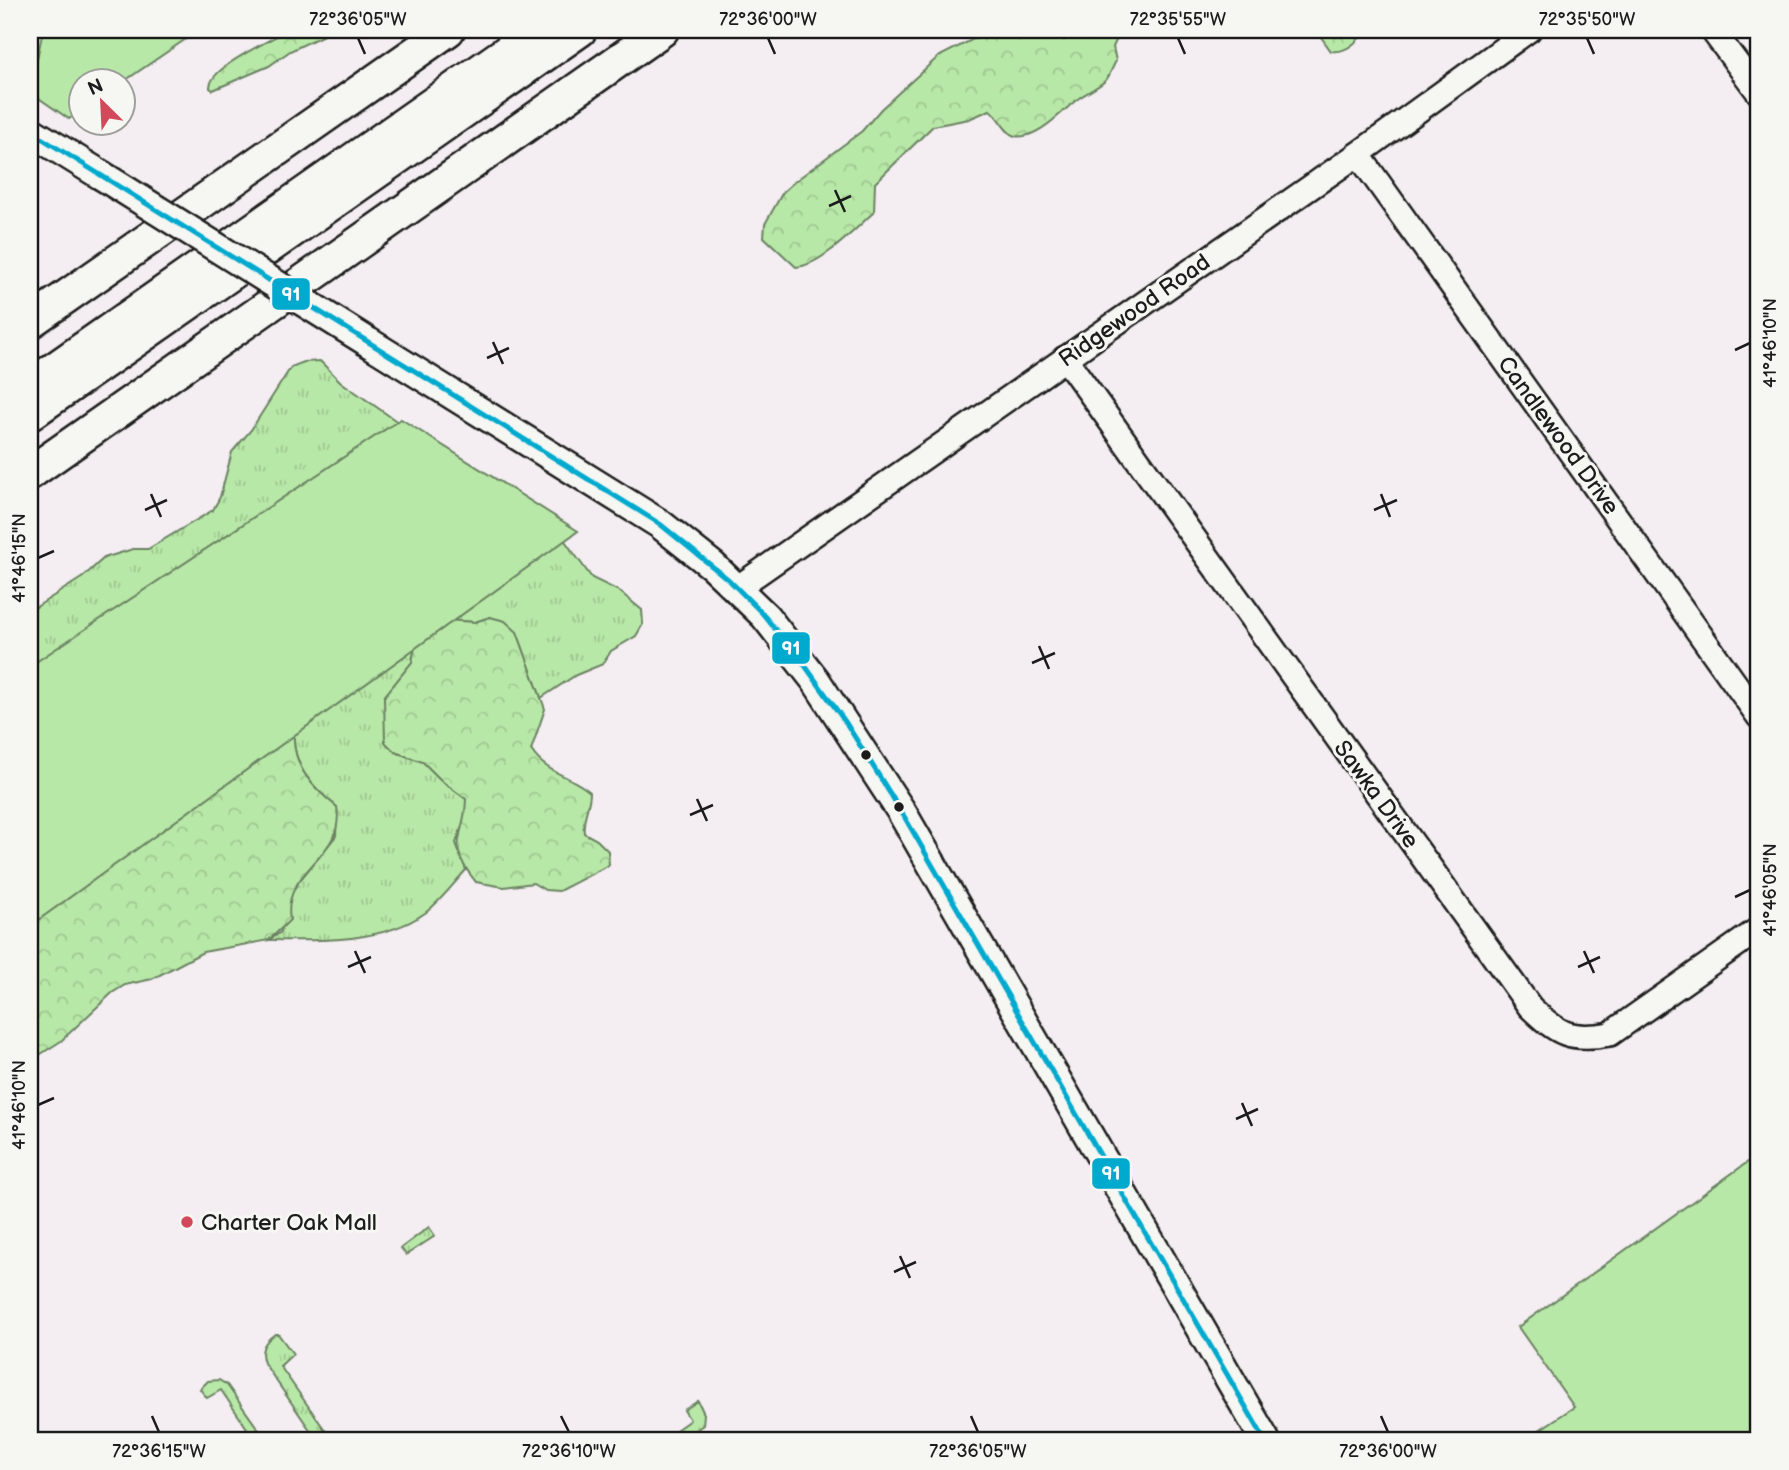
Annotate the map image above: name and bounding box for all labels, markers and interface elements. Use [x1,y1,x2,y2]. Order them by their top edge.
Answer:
text: 72°36'05"W [309,9,407,30]
text: 72°36'00"W [719,9,817,30]
text: 72°35'55"W [1130,9,1227,30]
text: 72°35'50"W [1539,9,1636,30]
north arrow [66,66,136,136]
text: N [84,74,107,101]
street label: Ridgewood Road [1054,248,1216,373]
line badge: 91 [271,277,311,311]
text: 91 [281,284,301,307]
text: 41°46'10"N [1760,298,1781,388]
street label: Candlewood Drive [1491,351,1625,520]
text: 41°46'15"N [9,513,30,603]
line badge: 91 [771,631,811,665]
text: 91 [781,638,801,661]
street label: Sawka Drive [1328,735,1425,854]
unlabelled marker [859,748,873,762]
unlabelled marker [892,800,906,814]
text: 41°46'05"N [1760,843,1781,937]
text: 41°46'10"N [9,1060,30,1150]
line badge: 91 [1091,1157,1131,1190]
text: 91 [1101,1163,1121,1186]
place label: Charter Oak Mall [201,1209,377,1237]
marker: Charter Oak Mall [179,1214,195,1230]
text: 72°36'15"W [112,1441,206,1462]
text: 72°36'10"W [522,1441,617,1462]
text: 72°36'05"W [929,1441,1027,1462]
text: 72°36'00"W [1339,1441,1437,1462]

